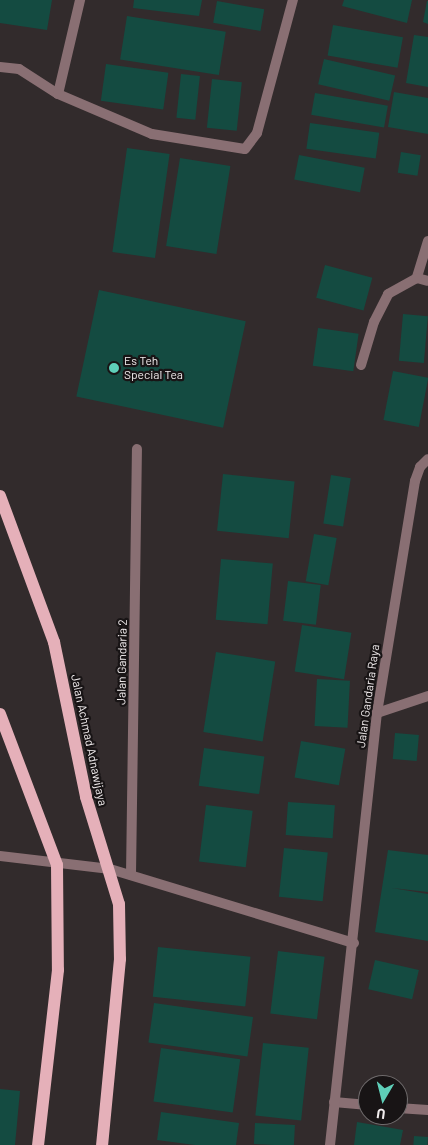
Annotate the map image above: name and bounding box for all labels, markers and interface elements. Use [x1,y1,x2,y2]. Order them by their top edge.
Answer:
place label: Es Teh Special Tea [124,354,183,382]
marker: Es Teh Special Tea [108,362,120,374]
street label: Jalan Gandaria 2 [114,619,130,705]
street label: Jalan Gandaria Raya [354,643,382,749]
street label: Jalan Achmad Adnawijaya [68,673,110,807]
north arrow [358,1075,408,1125]
text: U [375,1105,387,1123]

